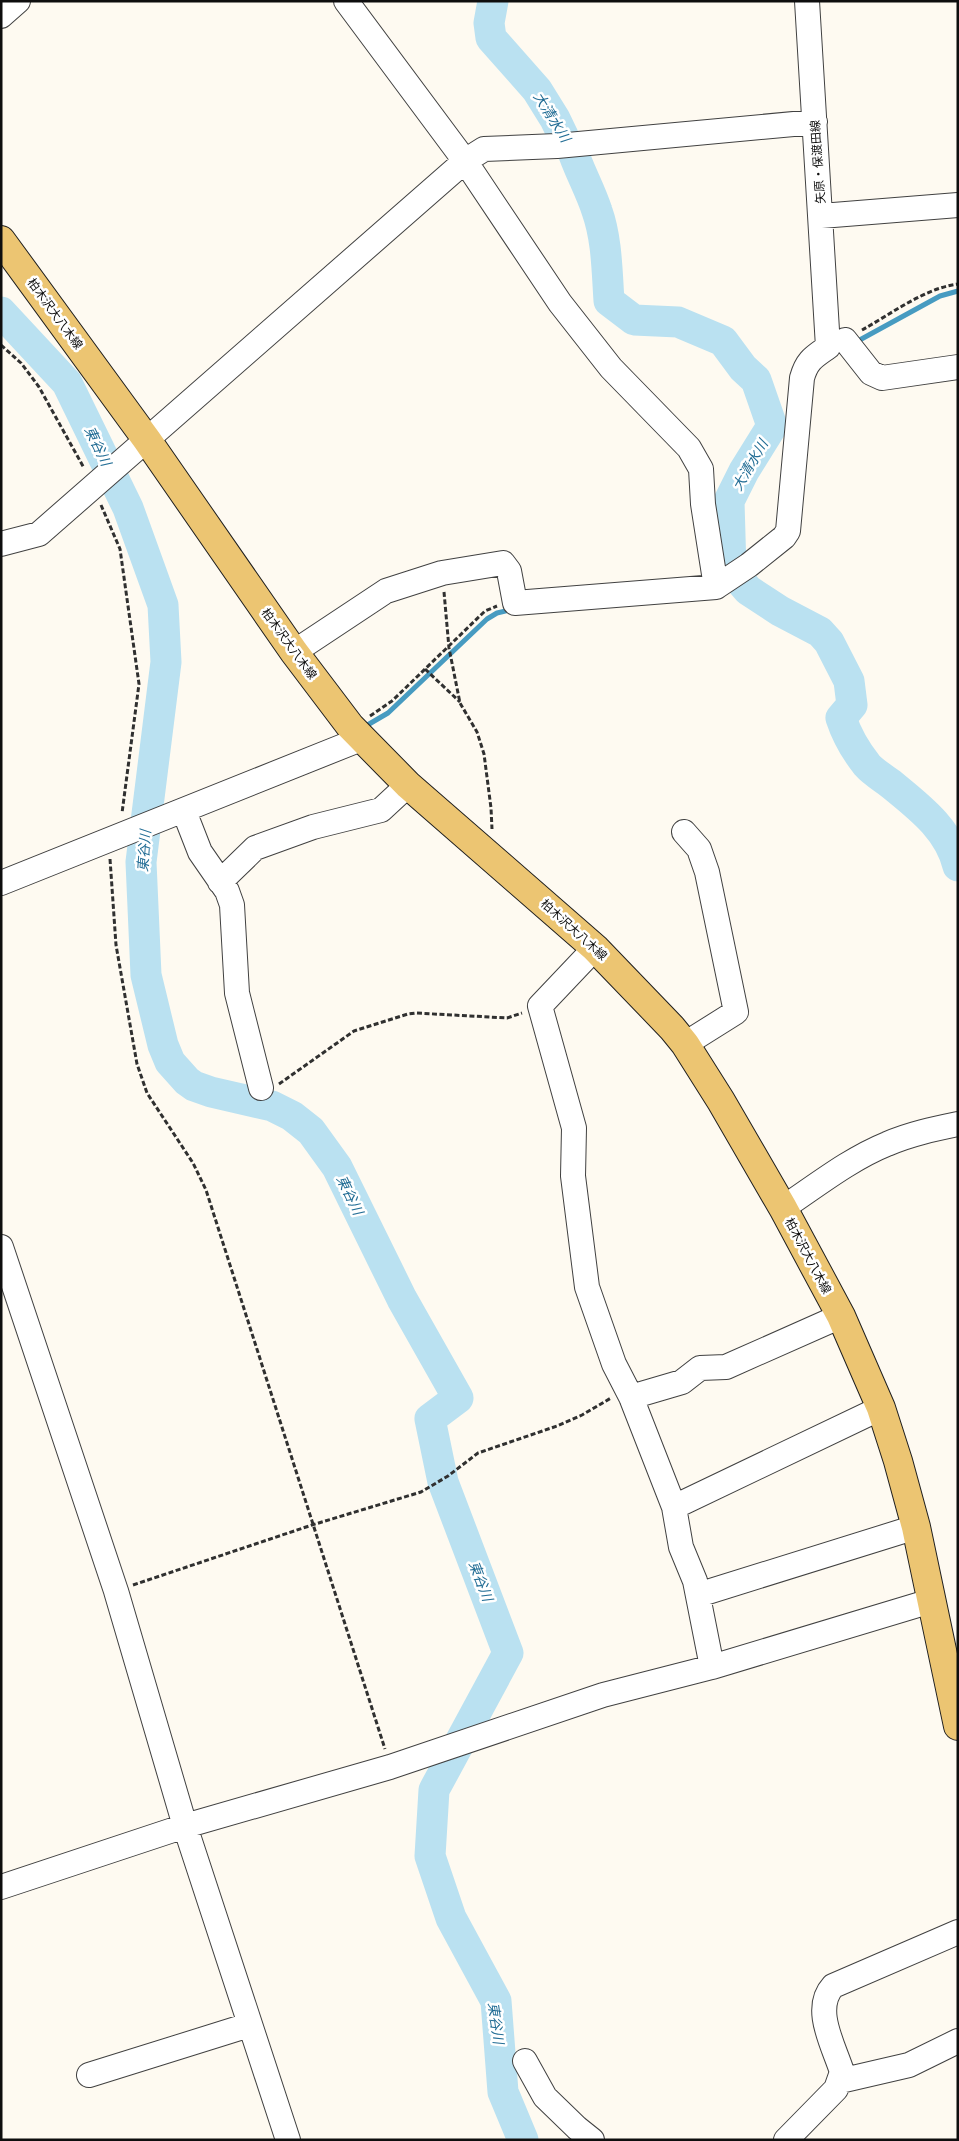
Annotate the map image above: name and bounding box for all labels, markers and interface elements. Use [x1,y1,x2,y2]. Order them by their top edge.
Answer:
water label: 大清水川 [530,90,574,147]
street label: 矢原・保渡田線 [808,120,828,204]
street label: 柏木沢大八木線 [25,276,85,352]
water label: 東谷川 [82,424,114,470]
water label: 大清水川 [730,436,772,493]
street label: 柏木沢大八木線 [259,606,319,682]
water label: 東谷川 [136,828,154,873]
street label: 柏木沢大八木線 [538,897,610,963]
water label: 東谷川 [334,1173,366,1219]
street label: 柏木沢大八木線 [782,1216,834,1296]
water label: 東谷川 [466,1559,496,1605]
water label: 東谷川 [485,2001,506,2047]

